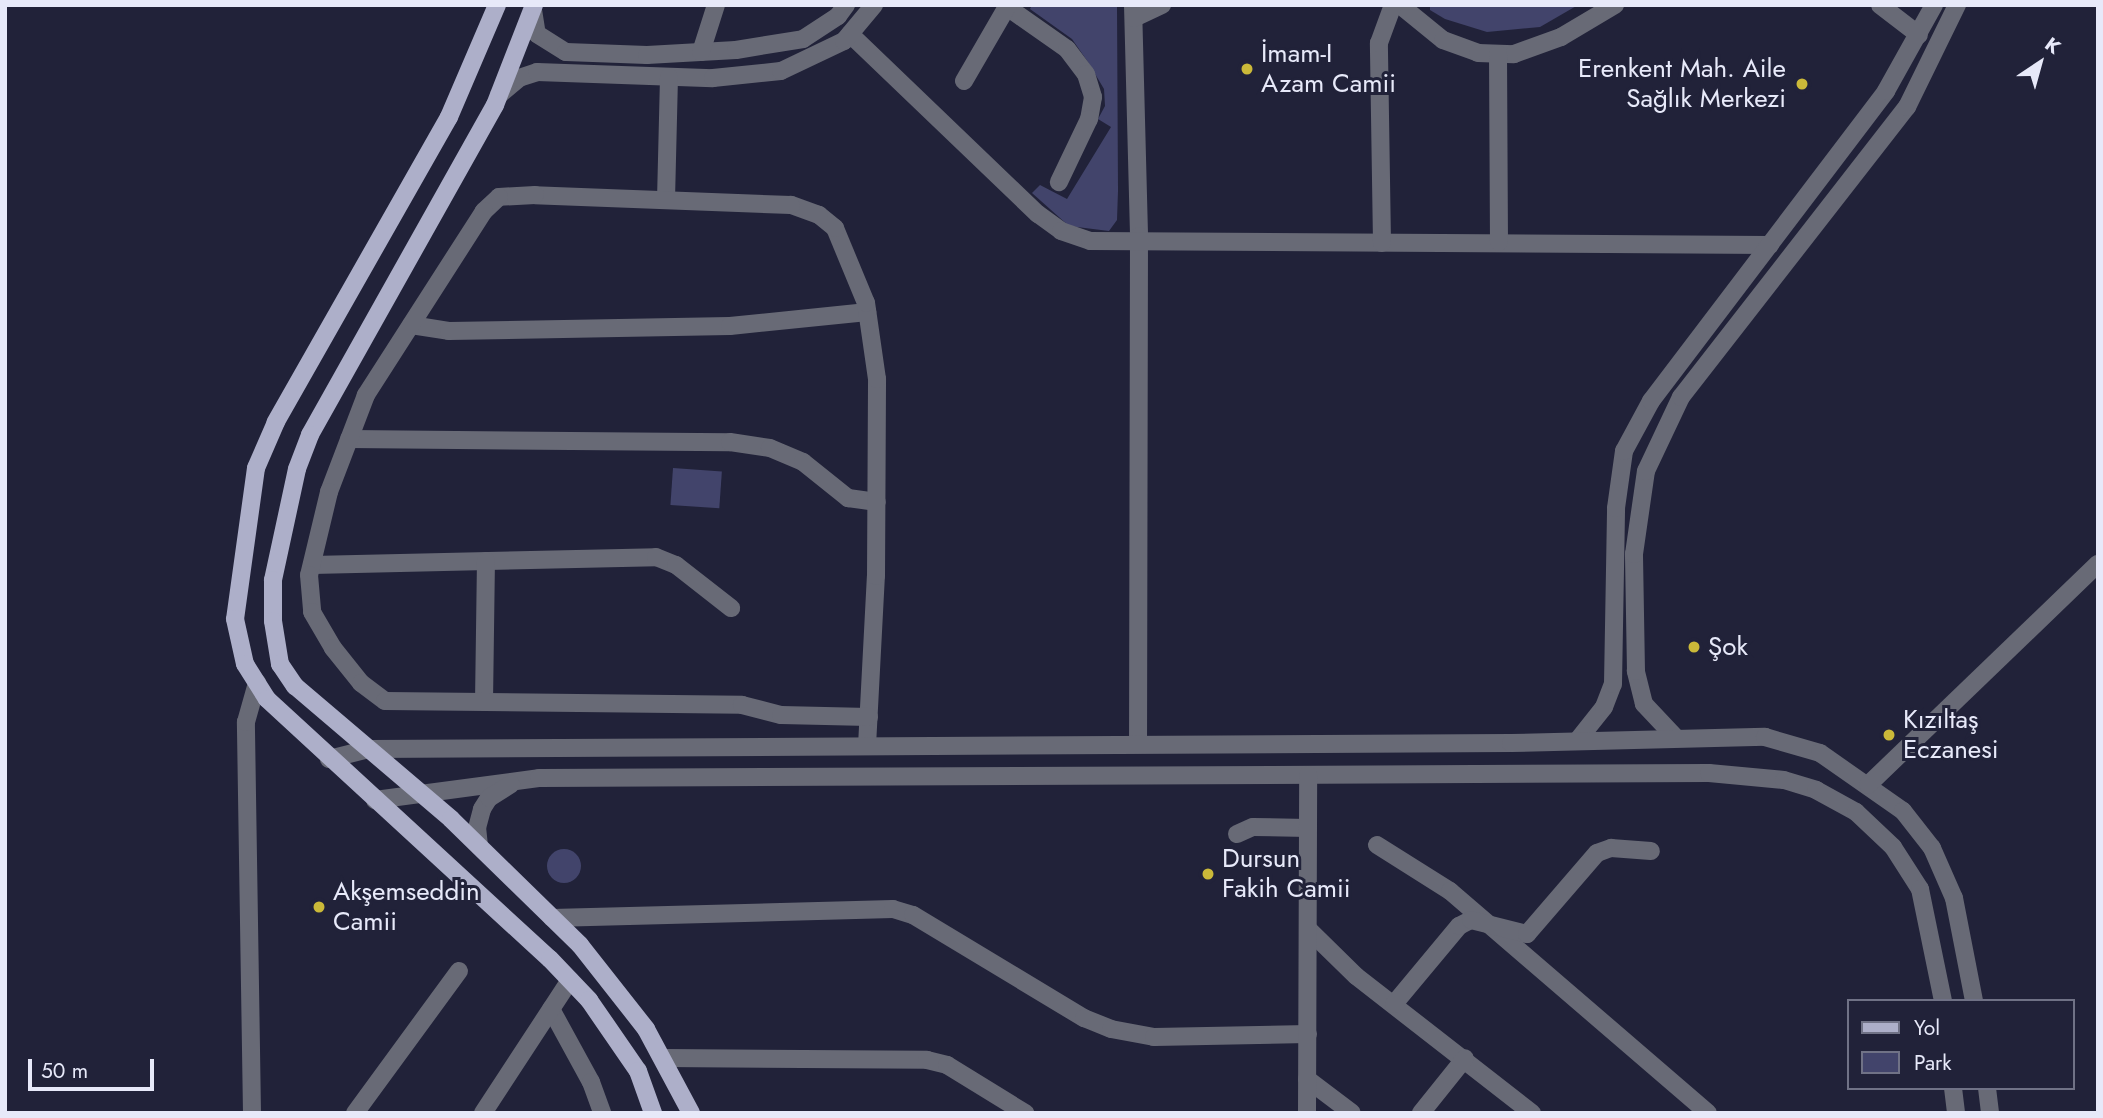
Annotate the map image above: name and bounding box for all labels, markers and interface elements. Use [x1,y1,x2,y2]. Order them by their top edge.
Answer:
north arrow [2005,28,2075,98]
text: K [2039,31,2066,60]
place label: İmam-I Azam Camii [1261,38,1396,100]
place label: Erenkent Mah. Aile Sağlık Merkezi [1578,53,1786,114]
marker: İmam-I Azam Camii [1239,61,1255,77]
marker: Erenkent Mah. Aile Sağlık Merkezi [1792,74,1812,94]
place label: Şok [1708,631,1748,663]
marker: Şok [1686,639,1702,655]
place label: Kızıltaş Eczanesi [1903,704,1998,766]
marker: Kızıltaş Eczanesi [1881,727,1897,743]
place label: Dursun Fakih Camii [1222,843,1350,904]
marker: Dursun Fakih Camii [1200,866,1216,882]
place label: Akşemseddin Camii [333,876,480,938]
marker: Akşemseddin Camii [311,899,327,915]
legend [1848,999,2075,1090]
text: Yol [1914,1013,1940,1043]
scale bar [32,1044,158,1088]
text: Park [1914,1048,1951,1078]
text: 50 m [41,1056,88,1086]

